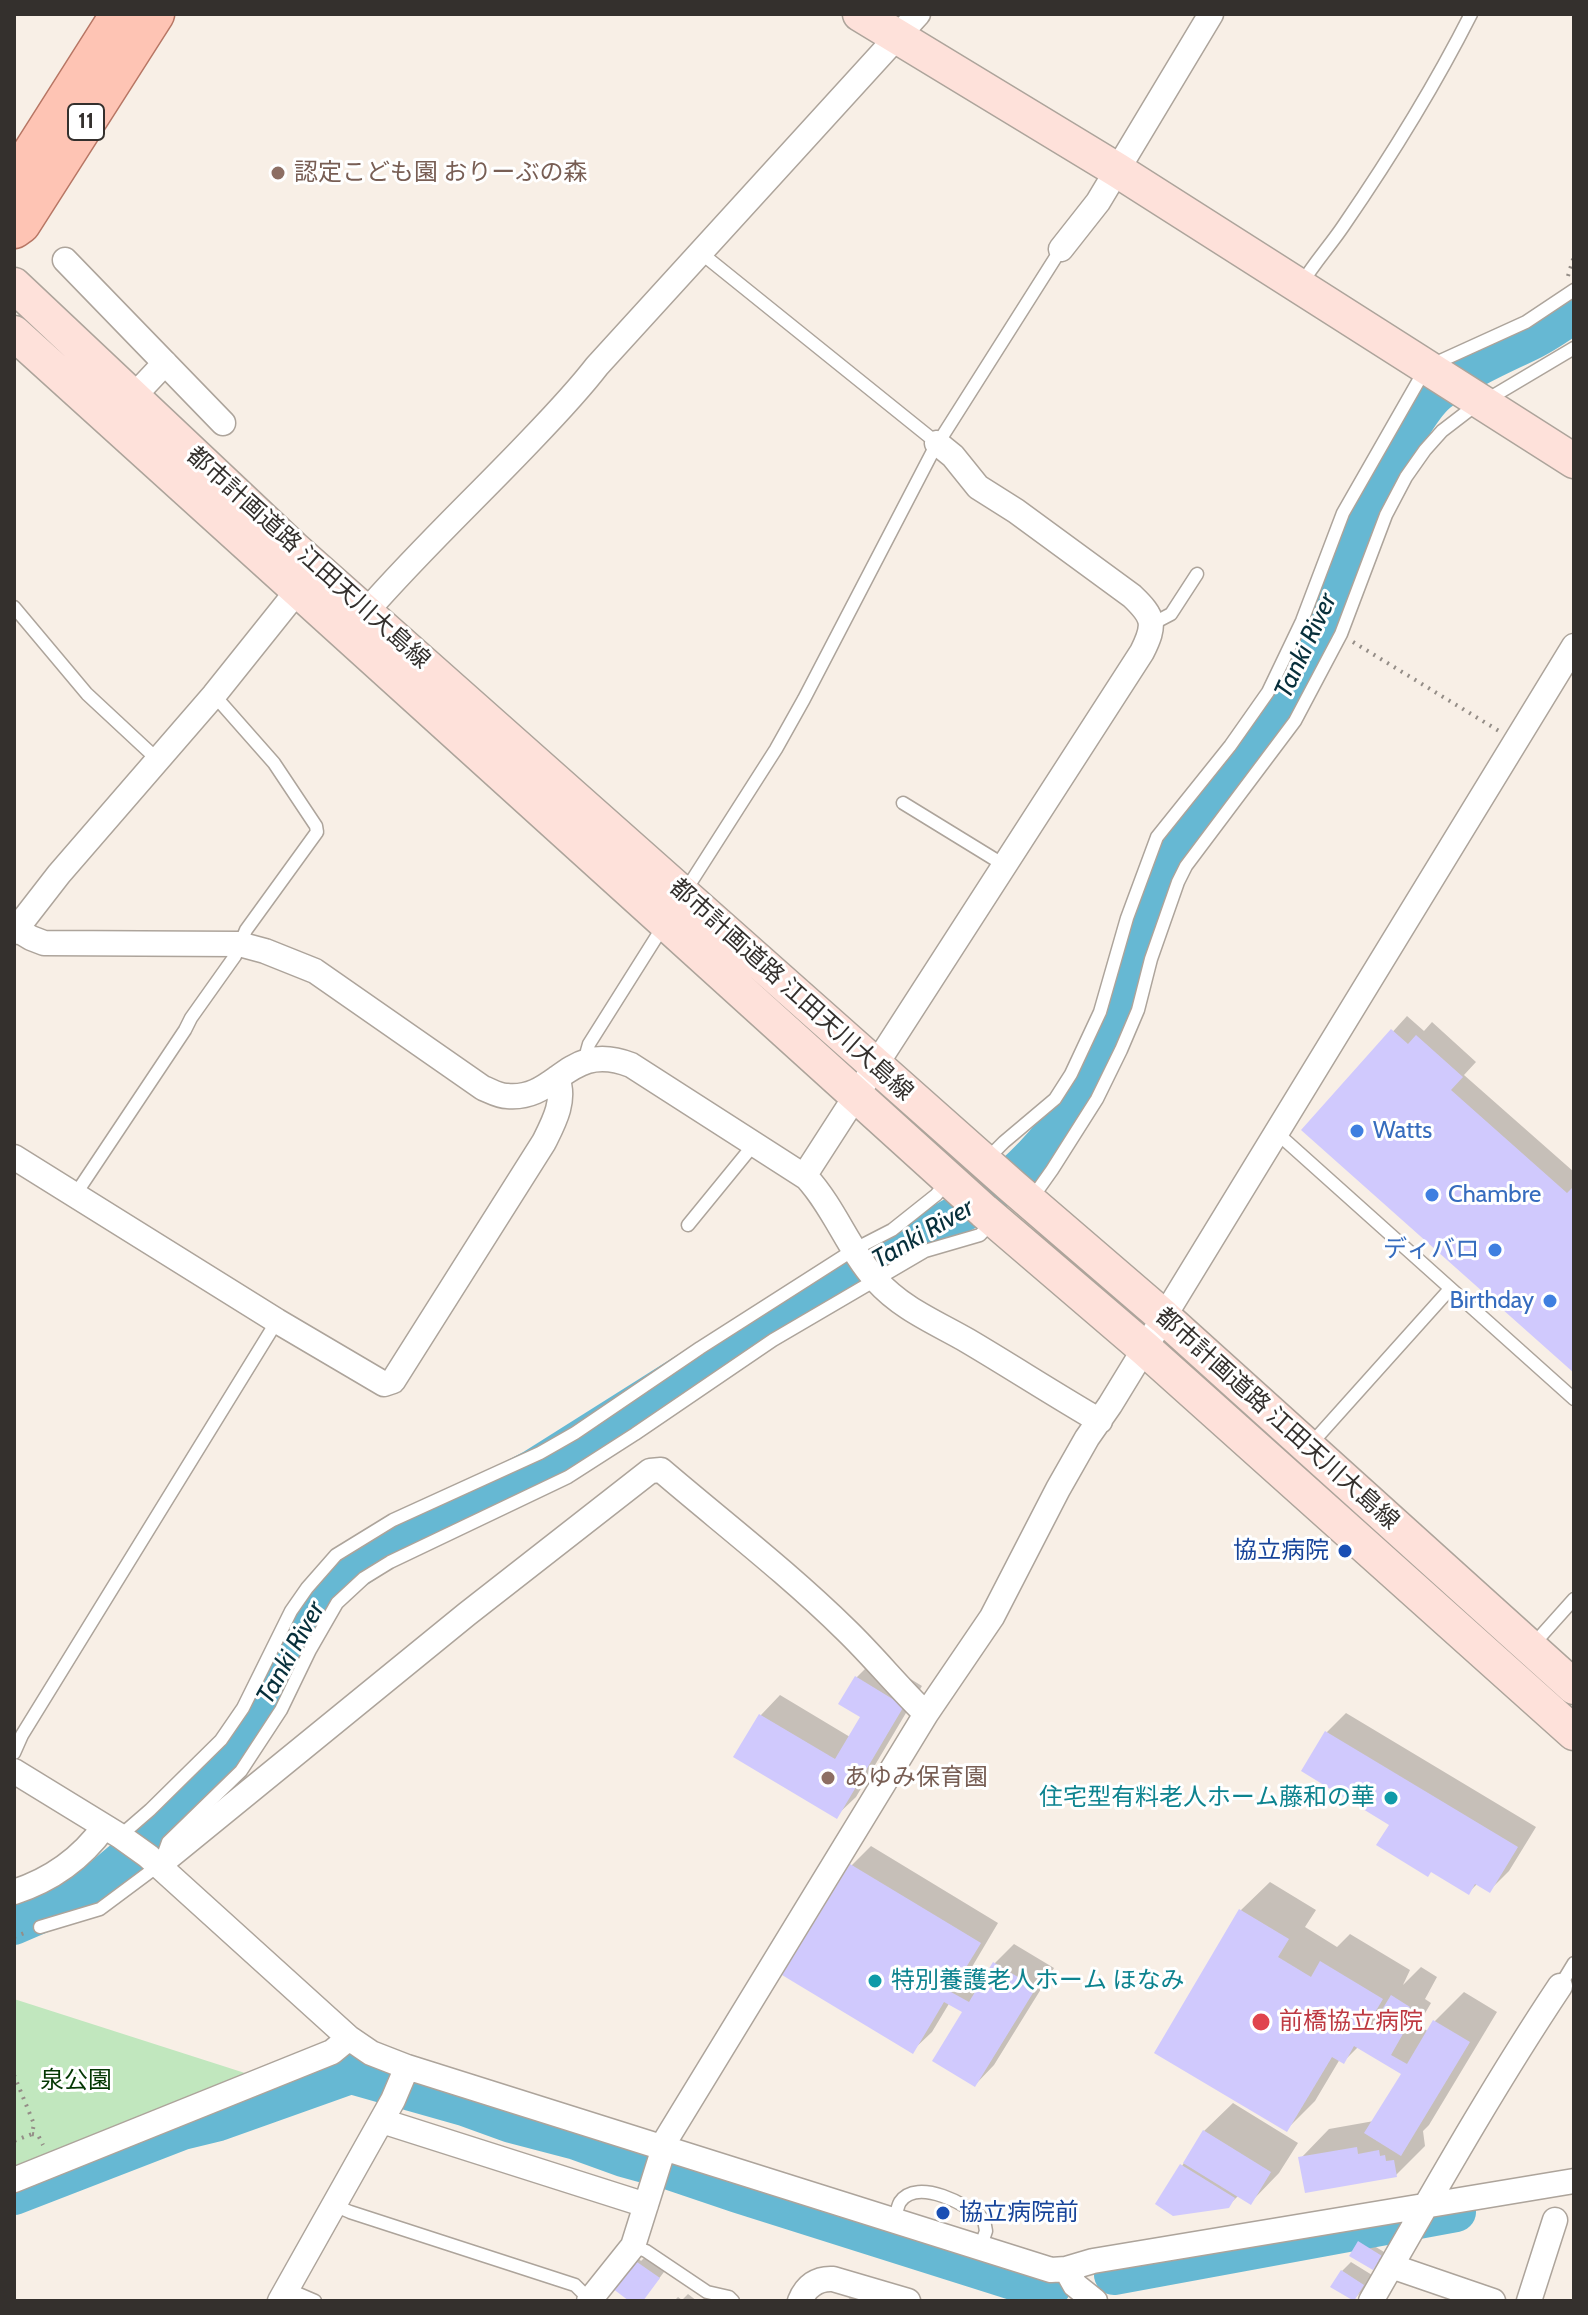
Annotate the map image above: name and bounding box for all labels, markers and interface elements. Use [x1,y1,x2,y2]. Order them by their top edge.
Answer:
road number: 11 [68,104,104,140]
place label: 認定こども園 おりーぶの森 [294,159,587,187]
marker: 認定こども園 おりーぶの森 [269,164,287,182]
street label: 都市計画道路 江田天川大島線 [180,441,436,675]
water label: Tanki River [1268,589,1344,703]
street label: 都市計画道路 江田天川大島線 [663,873,919,1107]
place label: Watts [1373,1117,1432,1145]
marker: Watts [1348,1122,1366,1140]
place label: Chambre [1448,1181,1541,1209]
marker: Chambre [1423,1186,1441,1204]
water label: Tanki River [867,1192,979,1276]
place label: ディバロ [1383,1236,1479,1264]
marker: ディバロ [1486,1241,1504,1259]
place label: Birthday [1450,1287,1534,1315]
marker: Birthday [1541,1292,1559,1310]
street label: 都市計画道路 江田天川大島線 [1149,1302,1405,1536]
place label: 協立病院 [1233,1537,1329,1565]
marker: 協立病院 [1336,1542,1354,1560]
water label: Tanki River [250,1596,332,1710]
place label: あゆみ保育園 [844,1764,988,1792]
marker: あゆみ保育園 [819,1769,837,1787]
place label: 住宅型有料老人ホーム藤和の華 [1039,1784,1375,1812]
marker: 住宅型有料老人ホーム藤和の華 [1382,1789,1400,1807]
place label: 特別養護老人ホーム ほなみ [891,1967,1184,1995]
marker: 特別養護老人ホーム ほなみ [866,1972,884,1990]
place label: 前橋協立病院 [1279,2008,1423,2036]
marker: 前橋協立病院 [1250,2011,1272,2033]
park label: 泉公園 [40,2067,112,2095]
place label: 協立病院前 [959,2199,1079,2227]
marker: 協立病院前 [934,2204,952,2222]

